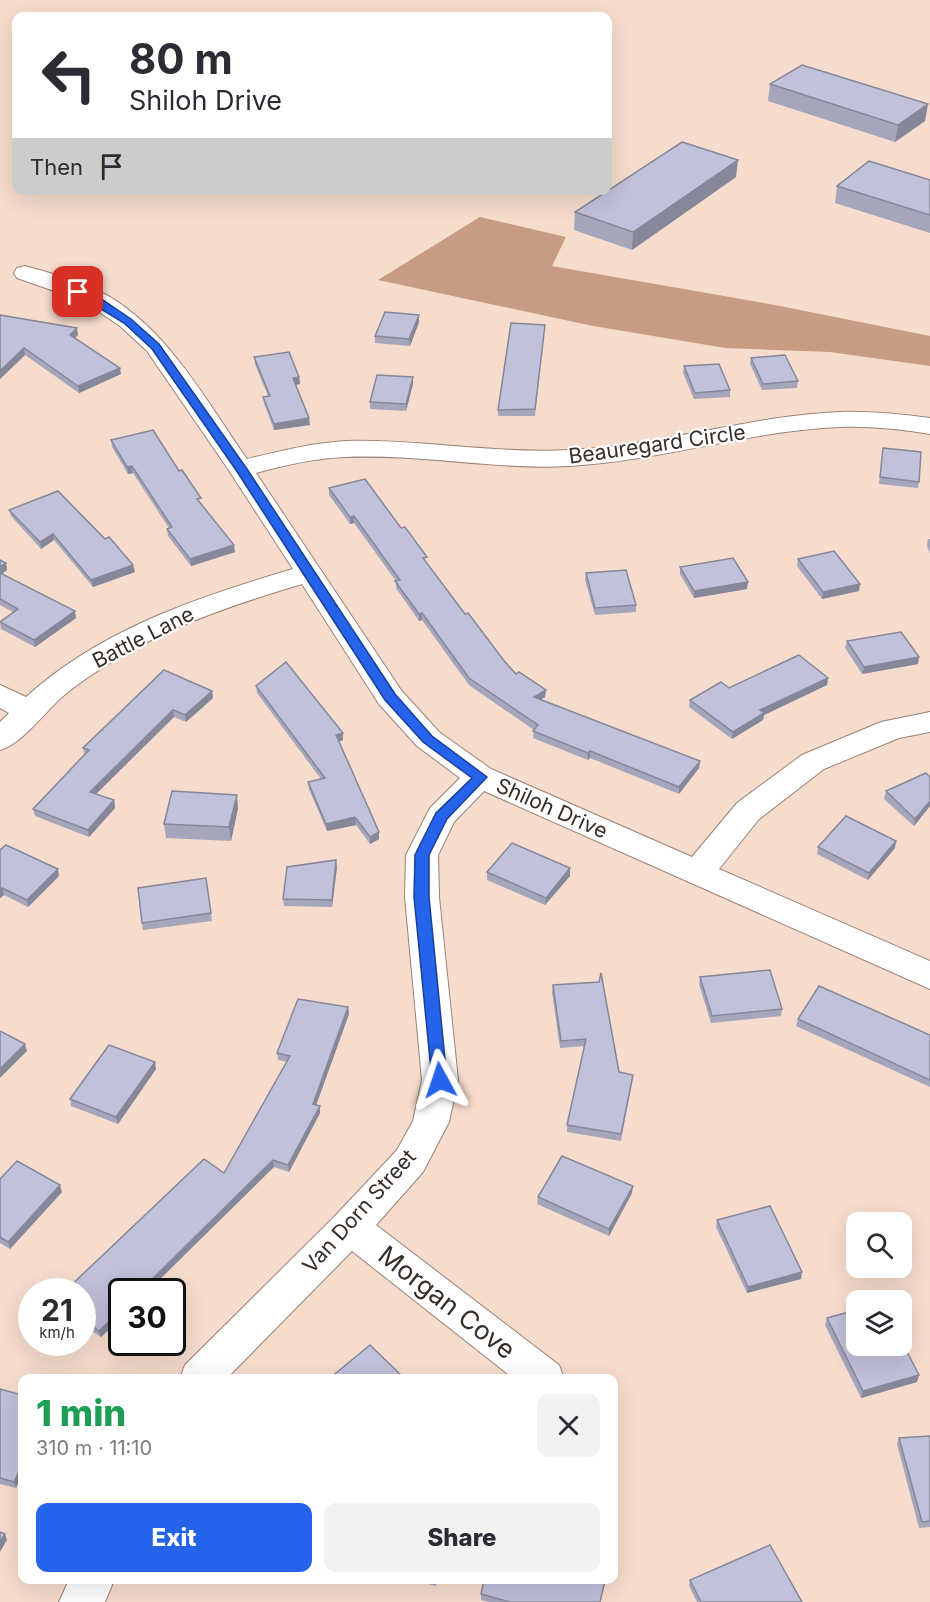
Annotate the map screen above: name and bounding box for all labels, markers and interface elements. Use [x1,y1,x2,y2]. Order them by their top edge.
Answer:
text: 80 m [129,33,233,84]
icon: left [30,36,108,114]
text: Shiloh Drive [129,84,282,117]
icon: arrive [95,150,128,183]
text: Then [30,154,83,180]
pin [52,266,103,317]
icon: arrive [61,275,94,308]
street label: Beauregard Circle [567,419,747,469]
street label: Battle Lane [88,601,198,673]
street label: Shiloh Drive [493,772,611,844]
position arrow [408,1048,472,1112]
street label: Van Dorn Street [297,1144,421,1278]
map controls [846,1212,912,1356]
button: search [846,1212,912,1278]
street label: Morgan Cove [372,1239,522,1365]
speed limit sign: 30 [108,1278,186,1356]
button: layers [846,1290,912,1356]
text: 21 [41,1292,73,1328]
text: km/h [39,1323,75,1342]
text: 1 min [36,1391,126,1435]
button: close [537,1394,600,1457]
text: 310 m · 11:10 [36,1436,152,1460]
button: Exit [36,1503,312,1572]
button: Share [324,1503,600,1572]

